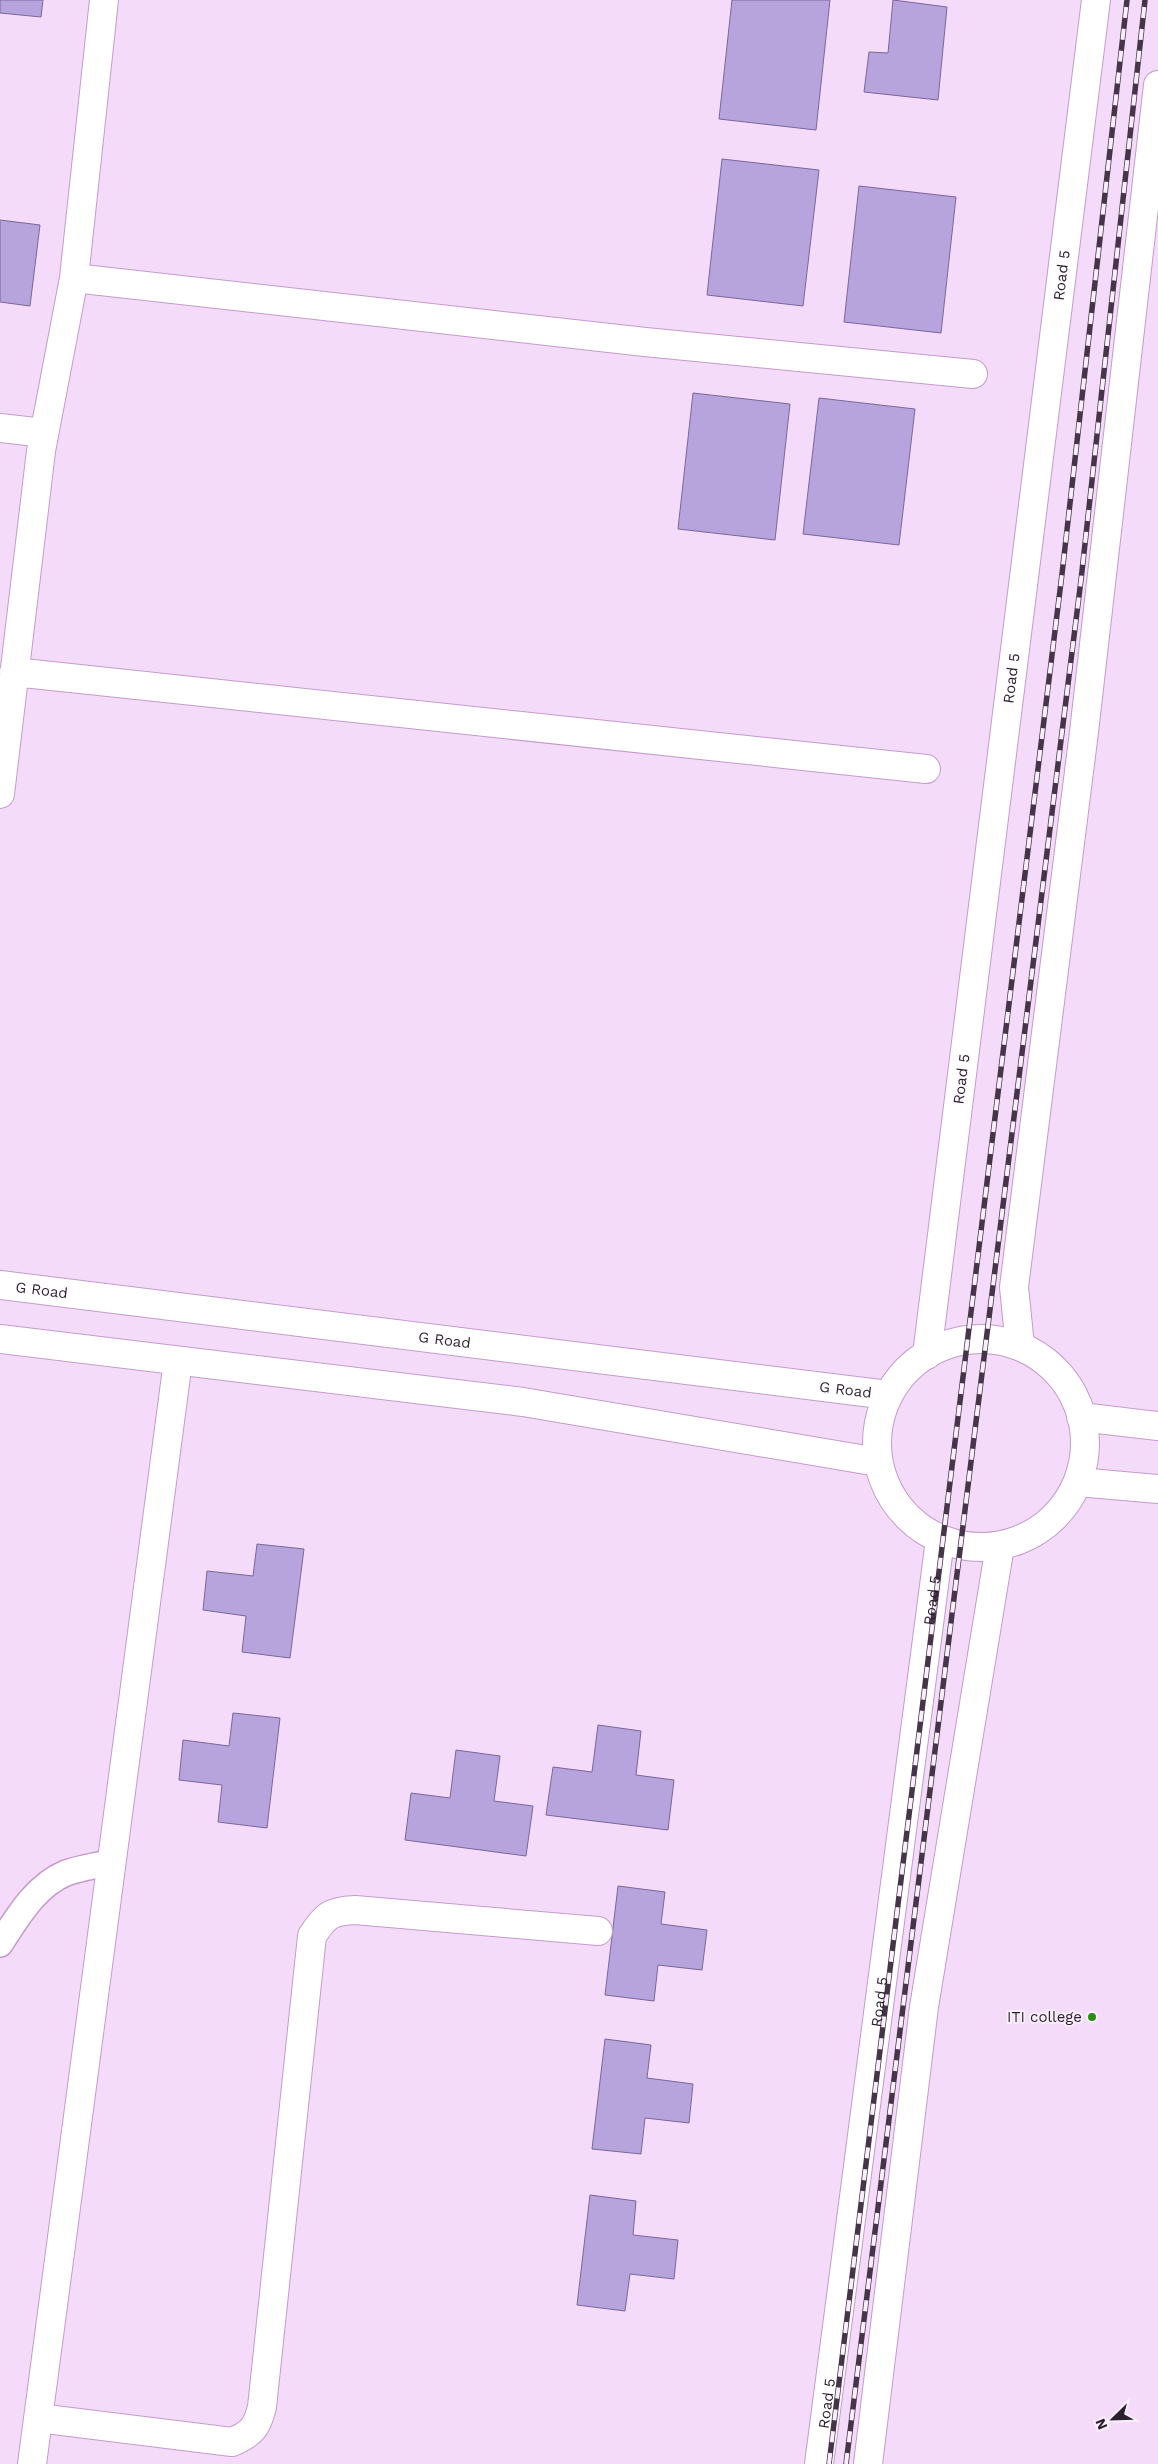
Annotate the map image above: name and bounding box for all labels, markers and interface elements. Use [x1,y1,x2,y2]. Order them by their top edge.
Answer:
street label: Road 5 [1050,249,1074,302]
street label: Road 5 [999,652,1023,704]
street label: Road 5 [949,1053,973,1105]
street label: G Road [14,1278,69,1302]
street label: G Road [417,1328,472,1352]
street label: G Road [818,1378,873,1402]
street label: Road 5 [920,1574,944,1627]
street label: Road 5 [867,1976,892,2028]
place label: ITI college [1007,2008,1082,2026]
marker: ITI college [1086,2011,1098,2023]
street label: Road 5 [815,2377,839,2430]
north arrow [1088,2394,1138,2444]
text: N [1092,2416,1110,2432]

